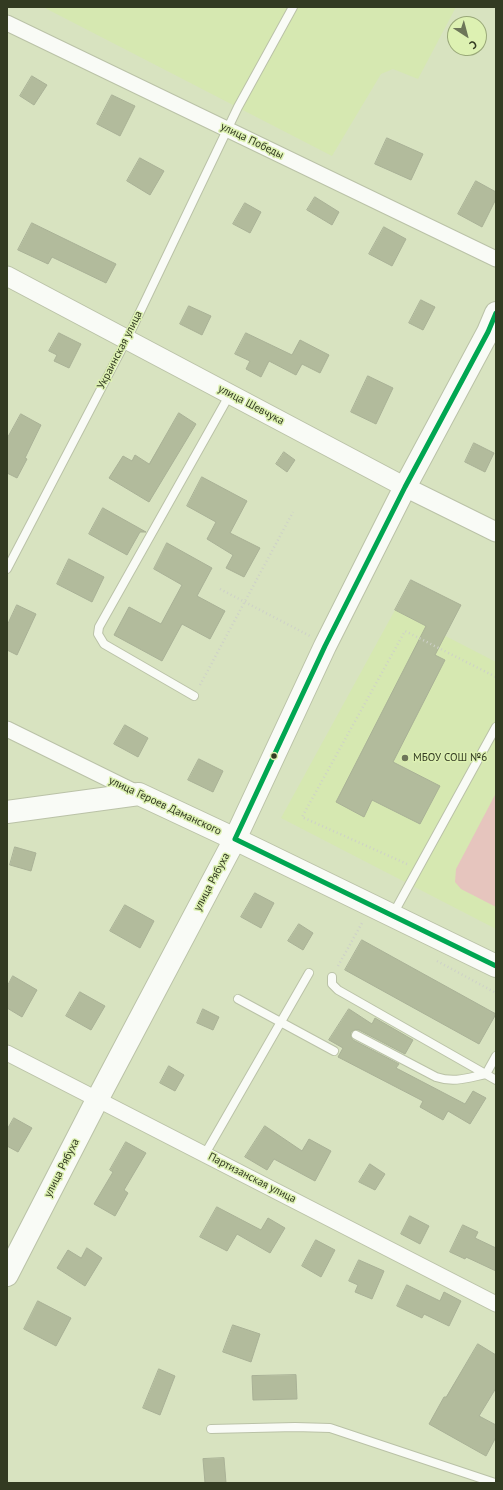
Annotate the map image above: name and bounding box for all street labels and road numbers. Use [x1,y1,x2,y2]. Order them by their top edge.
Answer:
street label: улица Победы [218,120,286,162]
street label: Украинская улица [95,309,145,391]
street label: улица Шевчука [216,382,286,428]
street label: улица Героев Даманского [106,774,224,838]
street label: улица Рябуха [191,851,233,913]
street label: улица Рябуха [42,1136,82,1200]
street label: Партизанская улица [206,1150,298,1206]

